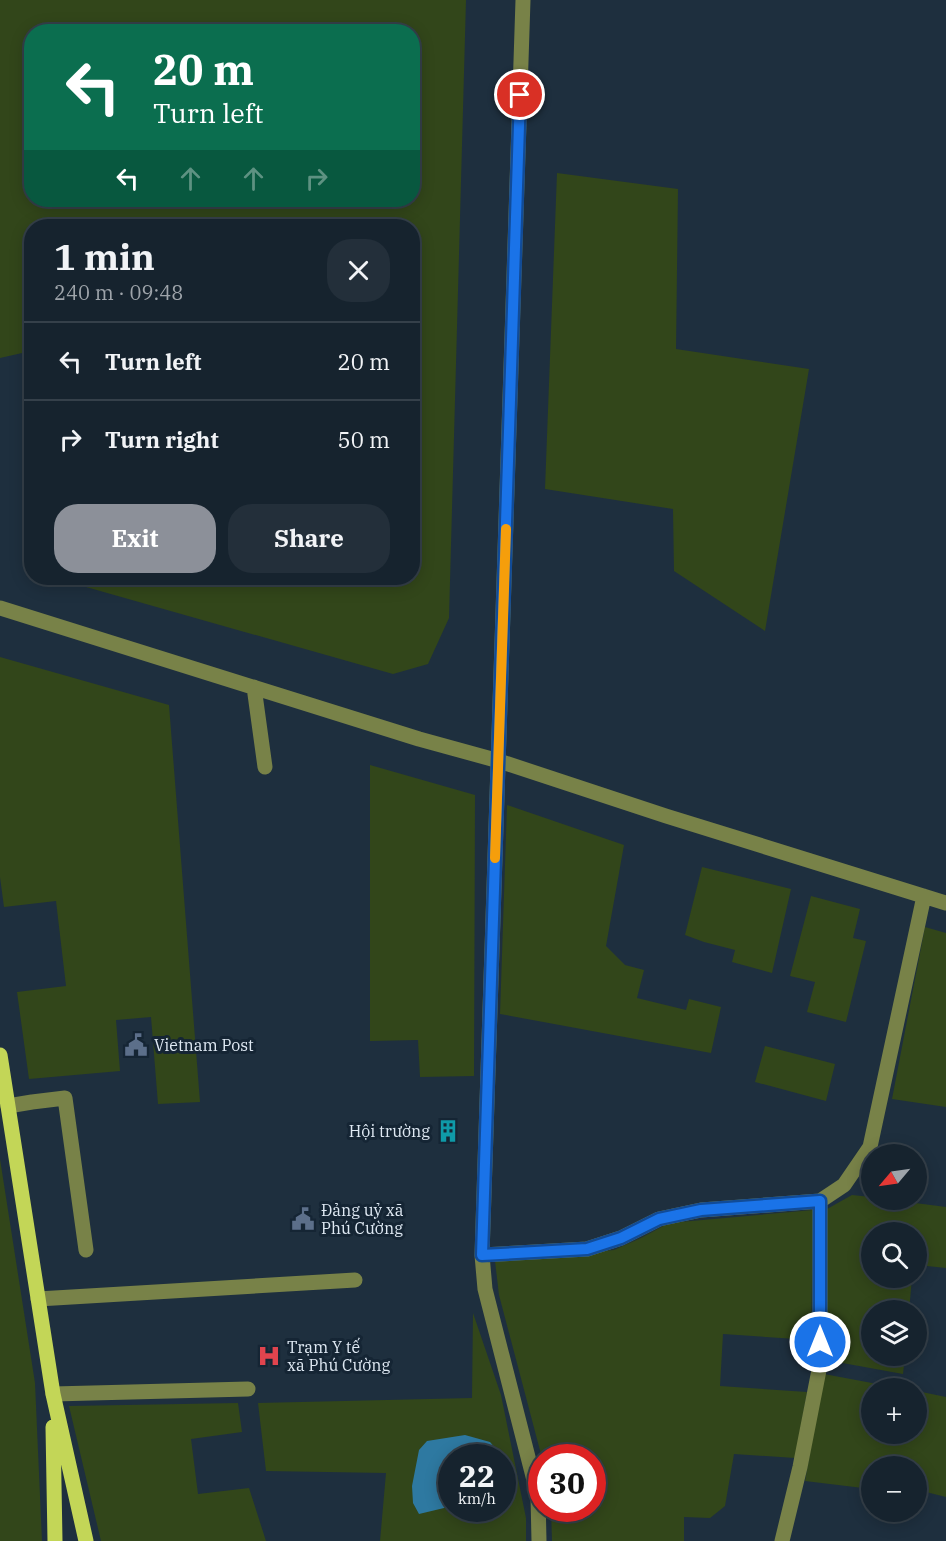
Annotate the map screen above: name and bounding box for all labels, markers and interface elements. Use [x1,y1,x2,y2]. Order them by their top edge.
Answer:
text: 20 m [153,42,254,97]
icon: left [54,48,132,126]
pin [494,69,545,120]
icon: arrive [503,78,536,111]
text: Turn left [153,95,264,130]
icon: left [111,162,144,195]
icon: ahead [174,162,207,195]
icon: ahead [237,162,270,195]
icon: right [300,162,333,195]
text: 1 min [54,233,155,280]
button: close [327,239,390,302]
text: 240 m · 09:48 [54,279,183,306]
icon: left [54,345,87,378]
text: Turn left [105,347,201,376]
text: 20 m [338,347,390,376]
icon: right [54,423,87,456]
text: Turn right [105,425,219,454]
text: 50 m [338,425,390,454]
button: Exit [54,504,216,573]
button: Share [228,504,390,573]
public building icon: Vietnam Post [123,1032,149,1058]
place label: Vietnam Post [154,1035,254,1055]
building icon: Hội trường [435,1118,461,1144]
place label: Hội trường [349,1121,430,1141]
north arrow [861,1144,927,1210]
map controls [861,1144,927,1522]
place label: Đảng uỷ xã Phú Cường [321,1200,404,1238]
public building icon: Đảng uỷ xã Phú Cường [290,1206,316,1232]
button: search [861,1222,927,1288]
button: layers [861,1300,927,1366]
position arrow [788,1310,852,1374]
place label: Trạm Y tế xã Phú Cường [287,1337,391,1375]
hospital icon: Trạm Y tế xã Phú Cường [256,1343,282,1369]
button: + [861,1378,927,1444]
speed limit sign: 30 [528,1444,606,1522]
text: 22 [459,1456,495,1495]
button: − [861,1456,927,1522]
text: km/h [458,1489,496,1508]

